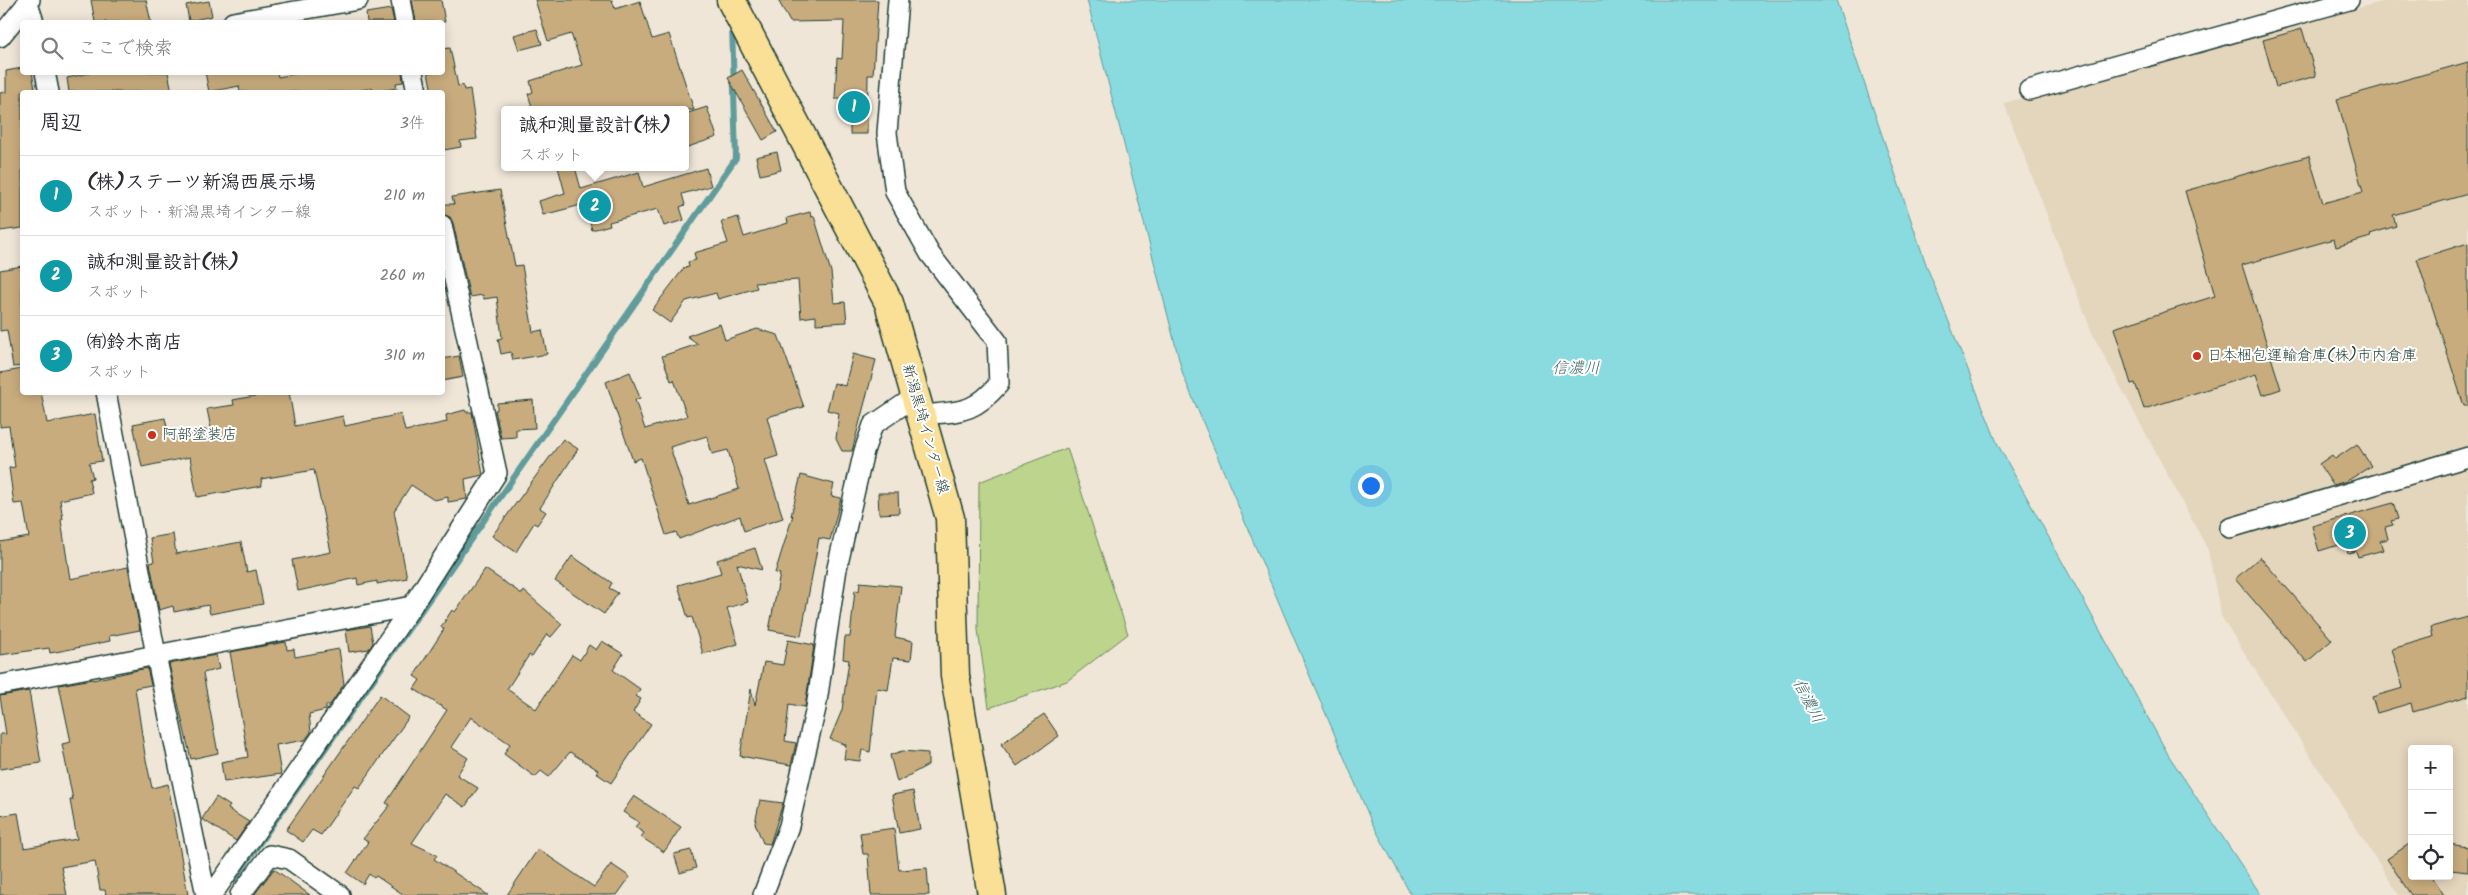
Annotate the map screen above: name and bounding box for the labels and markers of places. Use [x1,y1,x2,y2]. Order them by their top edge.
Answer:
pin: 1 [838,88,870,126]
pin: 2 [579,187,611,225]
place label: 日本梱包運輸倉庫(株)市内倉庫 [2207,344,2417,368]
marker: 日本梱包運輸倉庫(株)市内倉庫 [2191,350,2203,362]
place label: 阿部塗装店 [162,423,237,447]
marker: 阿部塗装店 [146,429,158,441]
pin: 3 [2334,514,2366,552]

